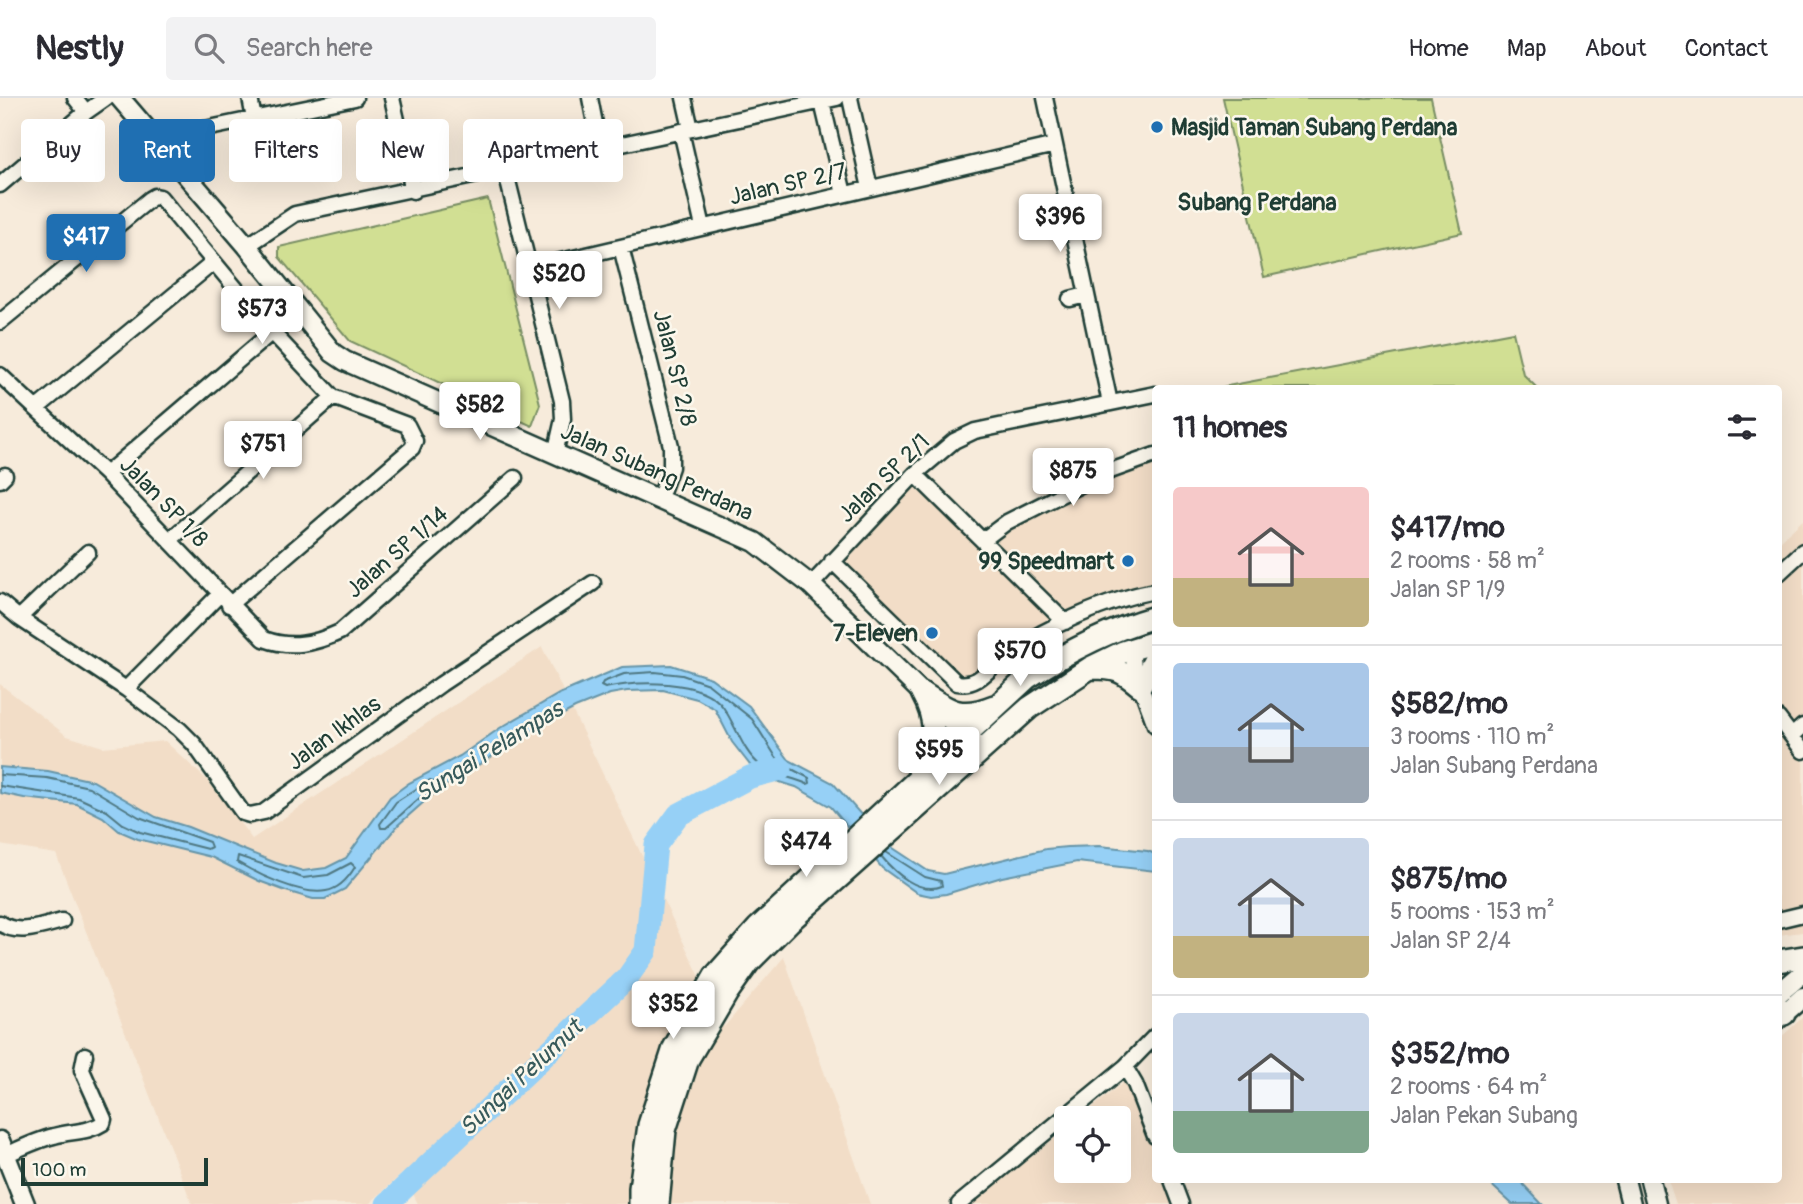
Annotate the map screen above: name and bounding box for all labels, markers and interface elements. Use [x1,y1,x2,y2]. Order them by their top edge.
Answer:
search box [166,17,656,80]
text: Nestly [35,28,124,69]
icon: search [190,29,228,67]
text: Search here [246,32,373,64]
text: Home [1408,34,1469,63]
text: Map [1507,34,1547,63]
text: About [1585,34,1647,63]
text: Contact [1685,34,1768,63]
place label: Masjid Taman Subang Perdana [1171,113,1458,142]
chip: Buy [21,119,105,182]
chip: Rent [119,119,215,182]
chip: Filters [229,119,342,182]
chip: New [356,119,449,182]
chip: Apartment [463,119,623,182]
marker: Masjid Taman Subang Perdana [1149,119,1165,135]
street label: Jalan SP 2/7 [726,156,850,212]
district label: Subang Perdana [1177,188,1337,217]
pin: $396 [1019,194,1101,254]
text: $396 [1035,202,1085,231]
pin: $417 [45,214,127,274]
text: $417 [63,222,109,251]
pin: $520 [518,252,600,311]
text: $520 [532,259,586,288]
pin: $573 [221,286,303,346]
text: $573 [237,294,287,323]
street label: Jalan SP 2/8 [647,307,703,429]
pin: $582 [439,382,521,442]
text: $582 [455,390,505,419]
icon: filters [1723,408,1761,446]
text: 11 homes [1173,409,1287,446]
street label: Jalan Subang Perdana [556,416,758,528]
pin: $751 [222,422,304,481]
street label: Jalan SP 2/1 [832,427,936,529]
text: $751 [240,429,286,458]
pin: $875 [1032,448,1114,508]
street label: Jalan SP 1/8 [114,451,214,553]
text: $875 [1049,456,1097,485]
street label: Jalan SP 1/14 [340,500,454,604]
text: $417/mo [1390,509,1505,546]
icon: home [1229,515,1313,599]
text: 2 rooms · 58 m² [1390,546,1545,575]
place label: 99 Speedmart [979,547,1115,576]
marker: 99 Speedmart [1120,553,1136,569]
text: Jalan SP 1/9 [1390,575,1505,604]
place label: 7-Eleven [833,619,918,648]
marker: 7-Eleven [924,625,940,641]
pin: $570 [979,628,1061,688]
text: $570 [994,636,1046,665]
text: $582/mo [1390,685,1508,722]
street label: Jalan Ikhlas [282,689,386,777]
icon: home [1229,691,1313,775]
water label: Sungai Pelampas [410,694,570,809]
text: 3 rooms · 110 m² [1390,722,1554,751]
pin: $595 [898,728,980,787]
text: $595 [914,735,964,764]
text: Jalan Subang Perdana [1390,751,1598,780]
pin: $474 [765,820,847,879]
text: $474 [780,827,832,856]
text: $875/mo [1390,860,1507,897]
icon: home [1229,866,1313,950]
text: 5 rooms · 153 m² [1390,897,1555,926]
text: Jalan SP 2/4 [1390,926,1511,955]
pin: $352 [632,982,714,1041]
text: $352 [648,989,698,1018]
water label: Sungai Pelumut [453,1012,590,1142]
text: $352/mo [1390,1035,1510,1072]
icon: home [1229,1041,1313,1125]
text: 2 rooms · 64 m² [1390,1072,1547,1101]
text: Jalan Pekan Subang [1390,1101,1578,1130]
map controls [1054,1106,1131,1183]
button: locate [1054,1106,1131,1183]
scale bar [21,1155,208,1187]
text: 100 m [32,1158,86,1182]

